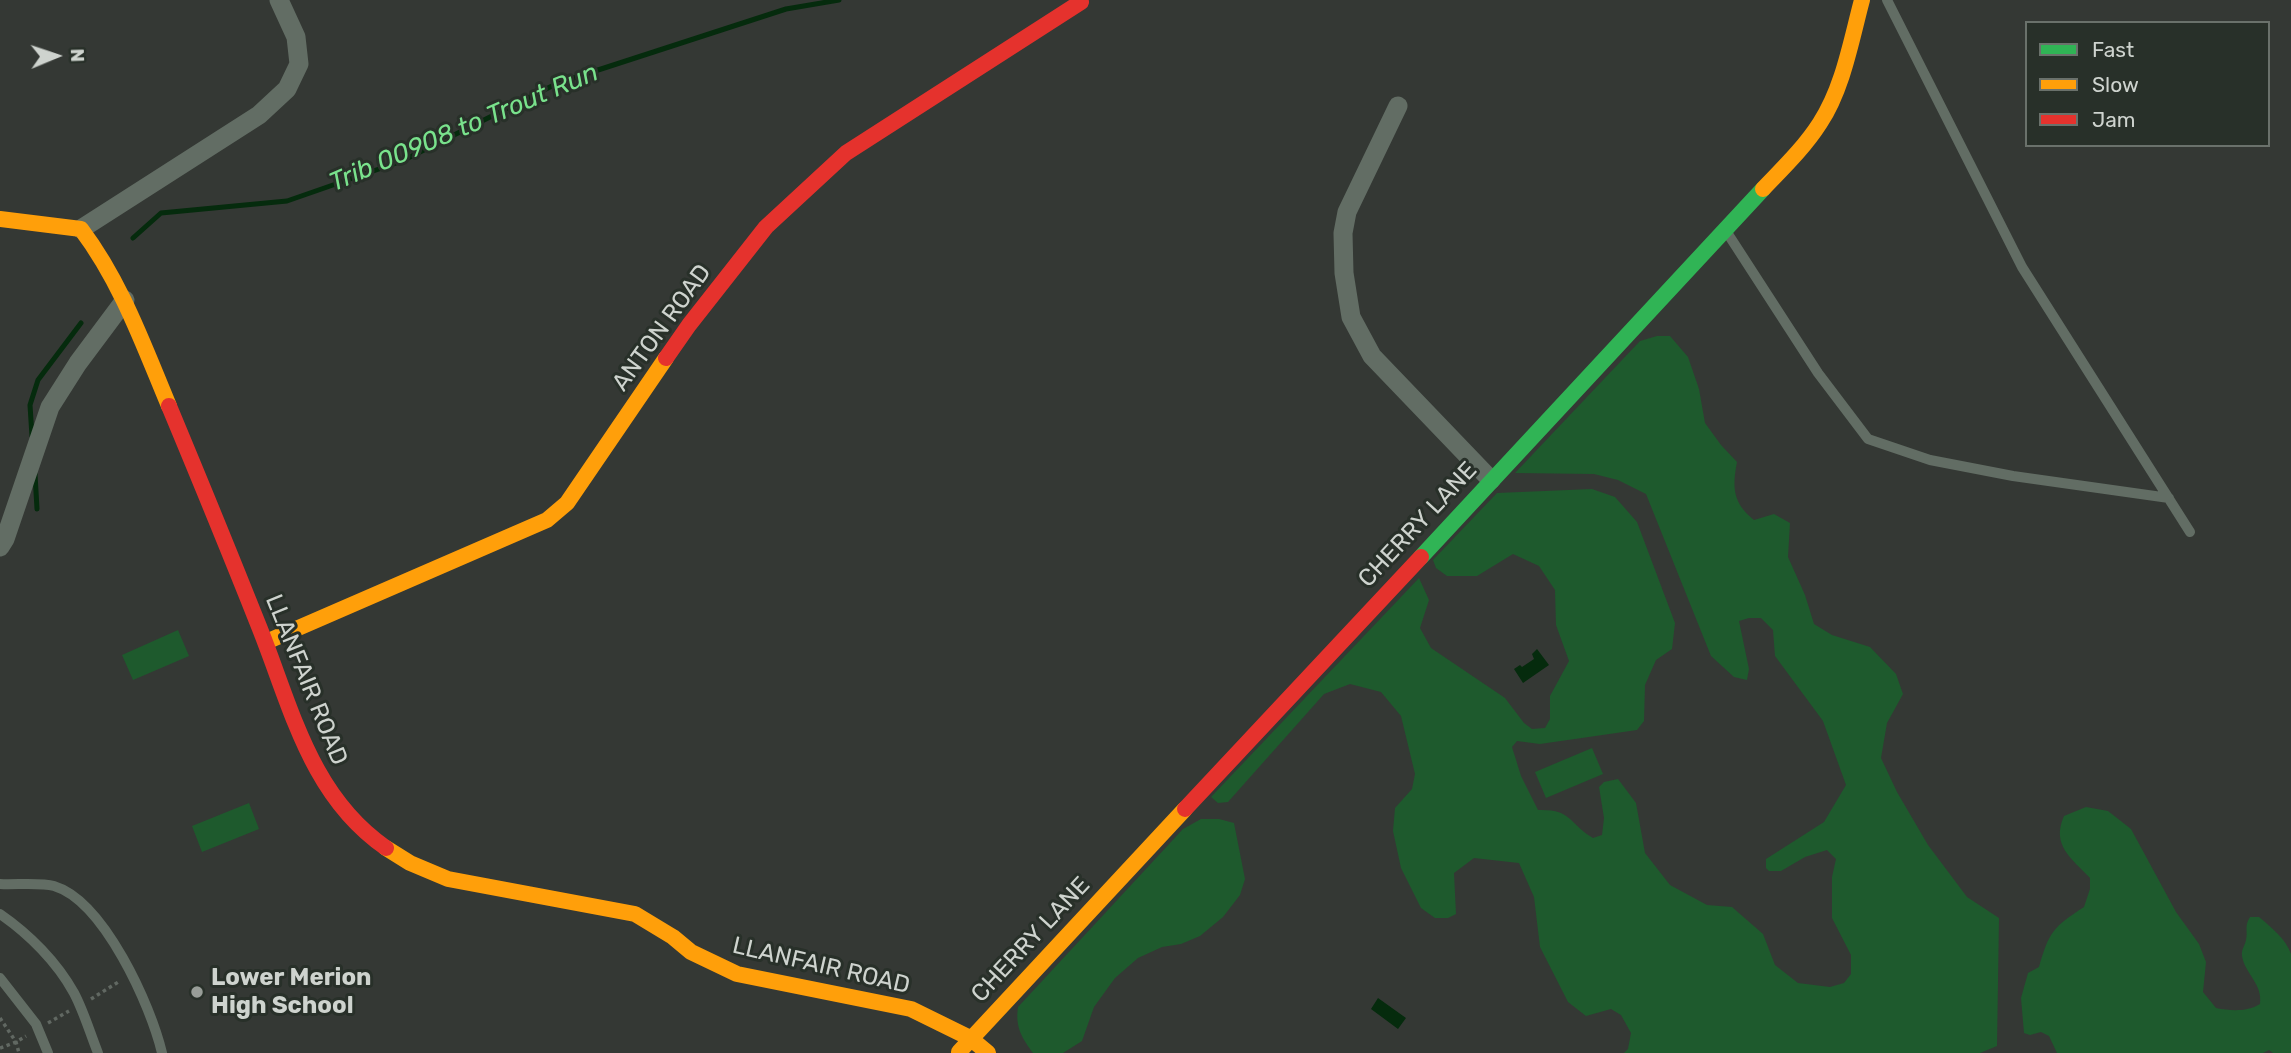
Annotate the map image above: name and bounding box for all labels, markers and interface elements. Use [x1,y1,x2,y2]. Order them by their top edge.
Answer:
north arrow [21,21,91,91]
legend [2025,21,2270,147]
text: Fast [2092,37,2134,62]
text: N [66,48,89,62]
water label: Trib 00908 to Trout Run [325,57,603,199]
text: Slow [2092,72,2139,97]
text: Jam [2092,107,2136,132]
street label: ANTON ROAD [606,259,718,397]
street label: CHERRY LANE [1353,456,1483,594]
street label: LLANFAIR ROAD [259,591,353,769]
street label: CHERRY LANE [966,871,1096,1009]
street label: LLANFAIR ROAD [729,932,913,1000]
place label: Lower Merion High School [211,964,371,1020]
marker: Lower Merion High School [189,984,205,1000]

